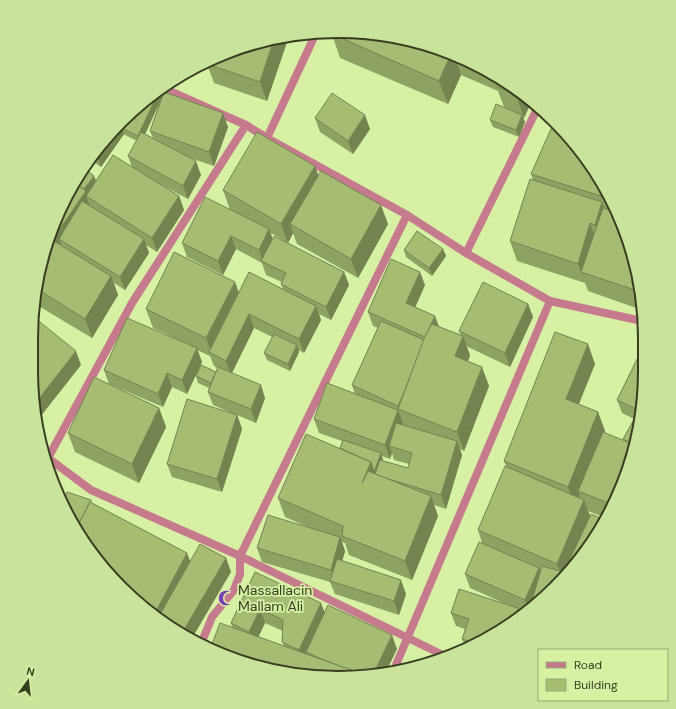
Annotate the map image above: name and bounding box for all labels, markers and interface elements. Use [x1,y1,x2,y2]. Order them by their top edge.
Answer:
place label: Massallacin Mallam Ali [238,581,312,615]
mosque icon: Massallacin Mallam Ali [217,589,235,607]
legend [538,649,668,701]
text: Road [574,657,602,673]
north arrow [8,661,48,701]
text: N [25,664,36,679]
text: Building [574,677,618,693]

